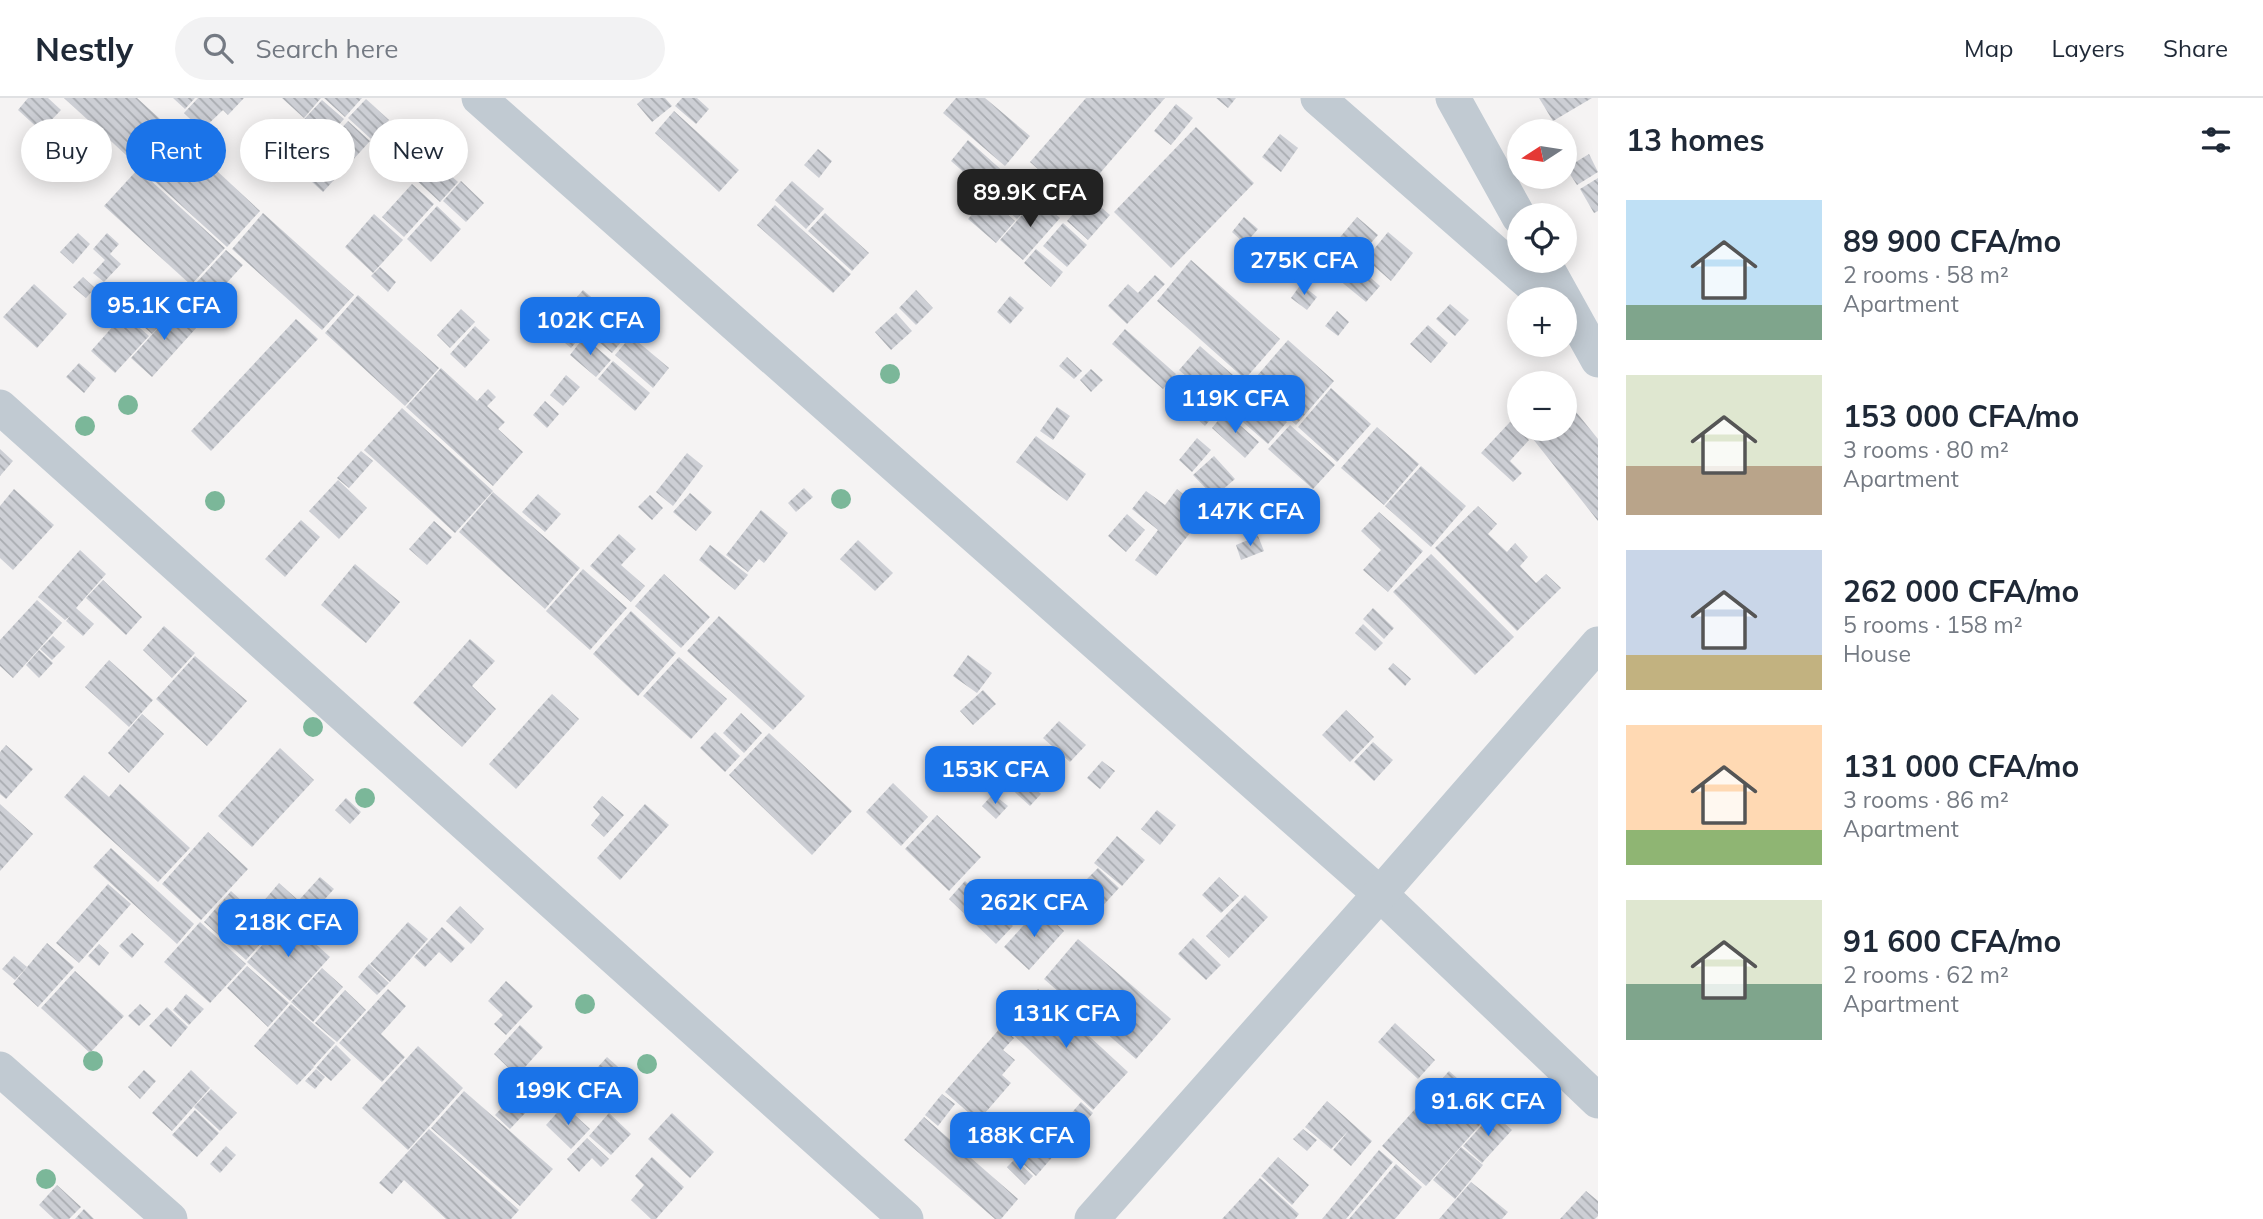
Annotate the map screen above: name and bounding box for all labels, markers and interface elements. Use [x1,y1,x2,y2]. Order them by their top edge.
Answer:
search box [175,17,665,80]
text: Nestly [35,28,133,69]
icon: search [199,29,237,67]
text: Search here [255,32,398,65]
text: Map [1964,33,2013,63]
text: Layers [2051,33,2125,63]
text: Share [2163,33,2228,63]
chip: Buy [21,119,112,182]
chip: Rent [126,119,226,182]
chip: Filters [240,119,355,182]
chip: New [369,119,468,182]
north arrow [1507,119,1577,189]
map controls [1507,119,1577,441]
text: 13 homes [1626,121,1765,159]
icon: filters [2197,121,2235,159]
pin: 89.9K CFA [950,170,1110,229]
text: 89.9K CFA [973,177,1087,206]
button: locate [1507,203,1577,273]
text: 89 900 CFA/mo [1843,222,2061,260]
icon: home [1682,228,1766,312]
pin: 275K CFA [1232,238,1376,297]
text: 275K CFA [1250,245,1358,274]
text: 2 rooms · 58 m² [1843,260,2009,289]
pin: 95.1K CFA [84,282,244,342]
button: + [1507,287,1577,357]
text: Apartment [1843,289,1959,318]
text: 95.1K CFA [107,290,221,319]
pin: 102K CFA [518,298,662,357]
text: 102K CFA [536,305,644,334]
button: − [1507,371,1577,441]
pin: 119K CFA [1163,376,1307,435]
text: 119K CFA [1181,383,1289,412]
text: 153 000 CFA/mo [1843,397,2079,435]
icon: home [1682,403,1766,487]
text: 3 rooms · 80 m² [1843,435,2009,464]
text: Apartment [1843,464,1959,493]
pin: 147K CFA [1178,489,1322,548]
text: 147K CFA [1196,496,1304,525]
text: 262 000 CFA/mo [1843,572,2079,610]
icon: home [1682,578,1766,662]
text: 5 rooms · 158 m² [1843,610,2023,639]
text: House [1843,639,1911,668]
pin: 153K CFA [923,746,1067,806]
text: 131 000 CFA/mo [1843,747,2079,785]
icon: home [1682,753,1766,837]
text: 153K CFA [941,754,1049,783]
text: 3 rooms · 86 m² [1843,785,2009,814]
text: Apartment [1843,814,1959,843]
pin: 262K CFA [962,880,1106,939]
text: 262K CFA [980,887,1088,916]
pin: 218K CFA [216,900,360,959]
text: 218K CFA [234,907,342,936]
text: 91 600 CFA/mo [1843,922,2061,960]
icon: home [1682,928,1766,1012]
text: 2 rooms · 62 m² [1843,960,2009,989]
text: Apartment [1843,989,1959,1018]
pin: 131K CFA [994,990,1138,1050]
text: 131K CFA [1012,998,1120,1027]
pin: 199K CFA [496,1068,640,1127]
text: 199K CFA [514,1075,622,1104]
pin: 91.6K CFA [1408,1079,1568,1138]
text: 91.6K CFA [1431,1086,1545,1115]
pin: 188K CFA [948,1112,1092,1172]
text: 188K CFA [966,1120,1074,1149]

